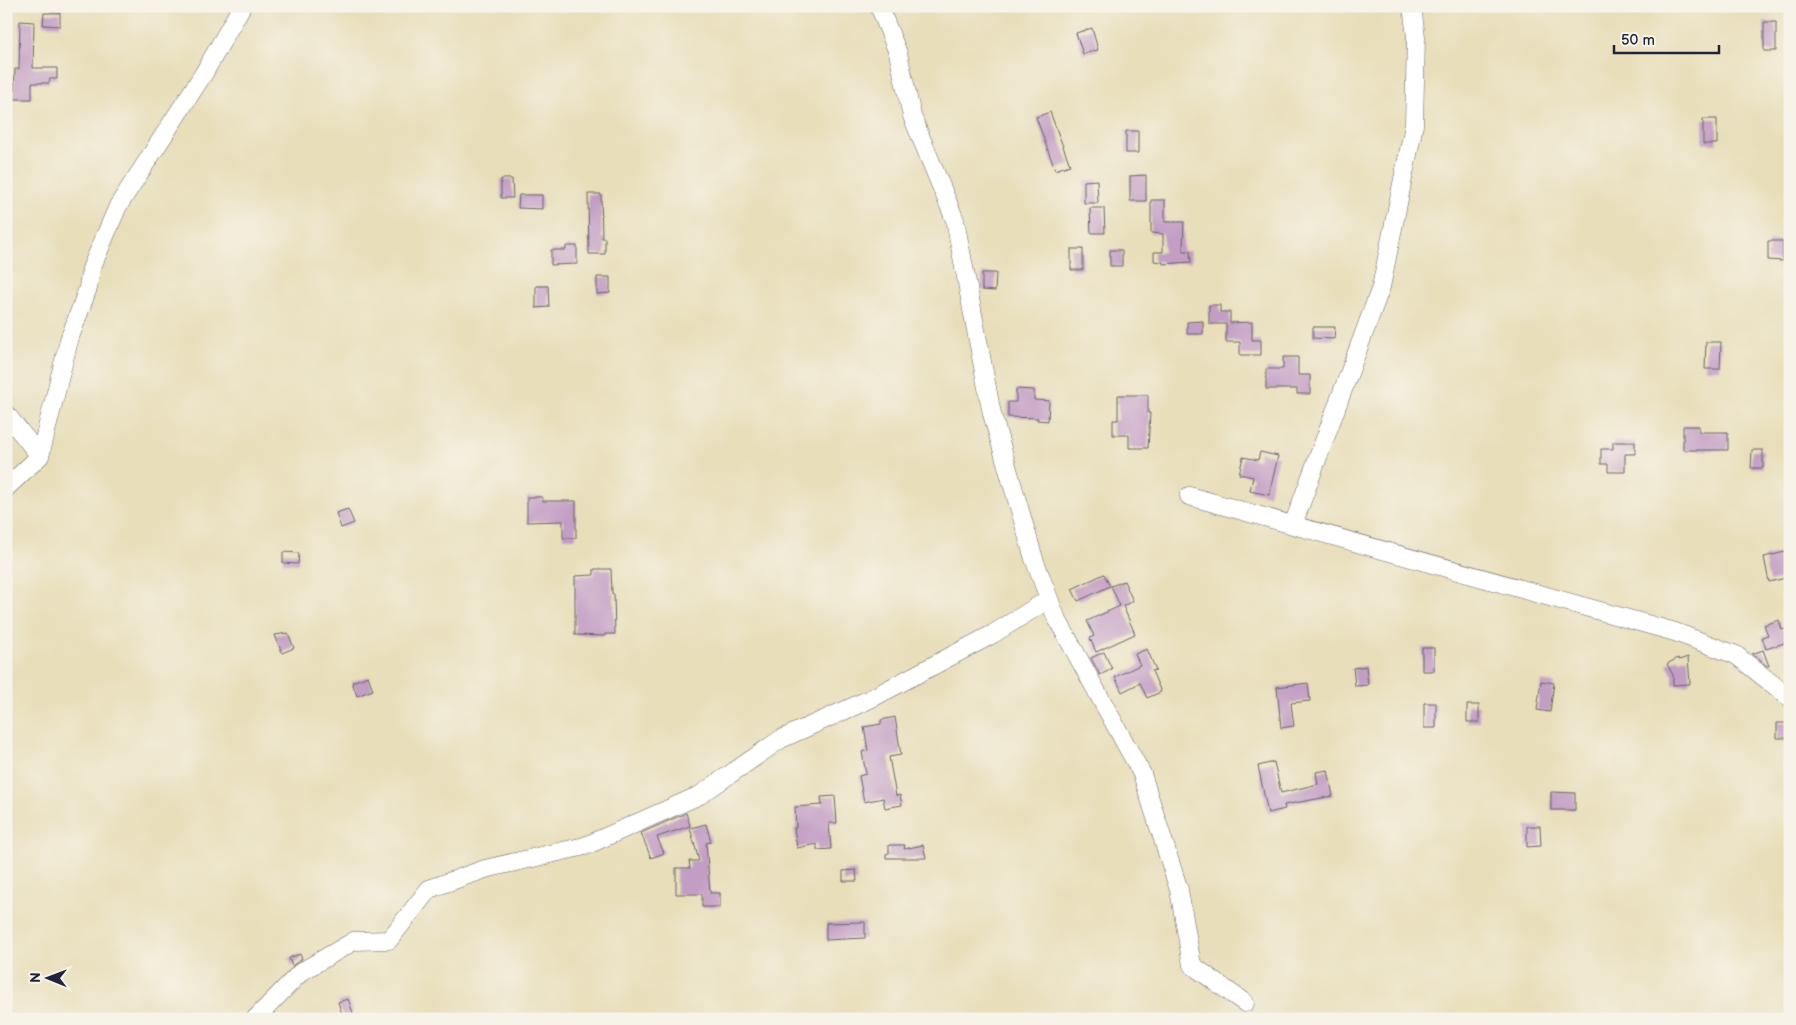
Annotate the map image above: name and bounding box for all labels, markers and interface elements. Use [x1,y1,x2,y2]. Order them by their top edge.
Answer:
scale bar [1614,22,1718,54]
text: 50 m [1621,31,1655,50]
north arrow [22,952,72,1002]
text: N [27,972,44,983]

